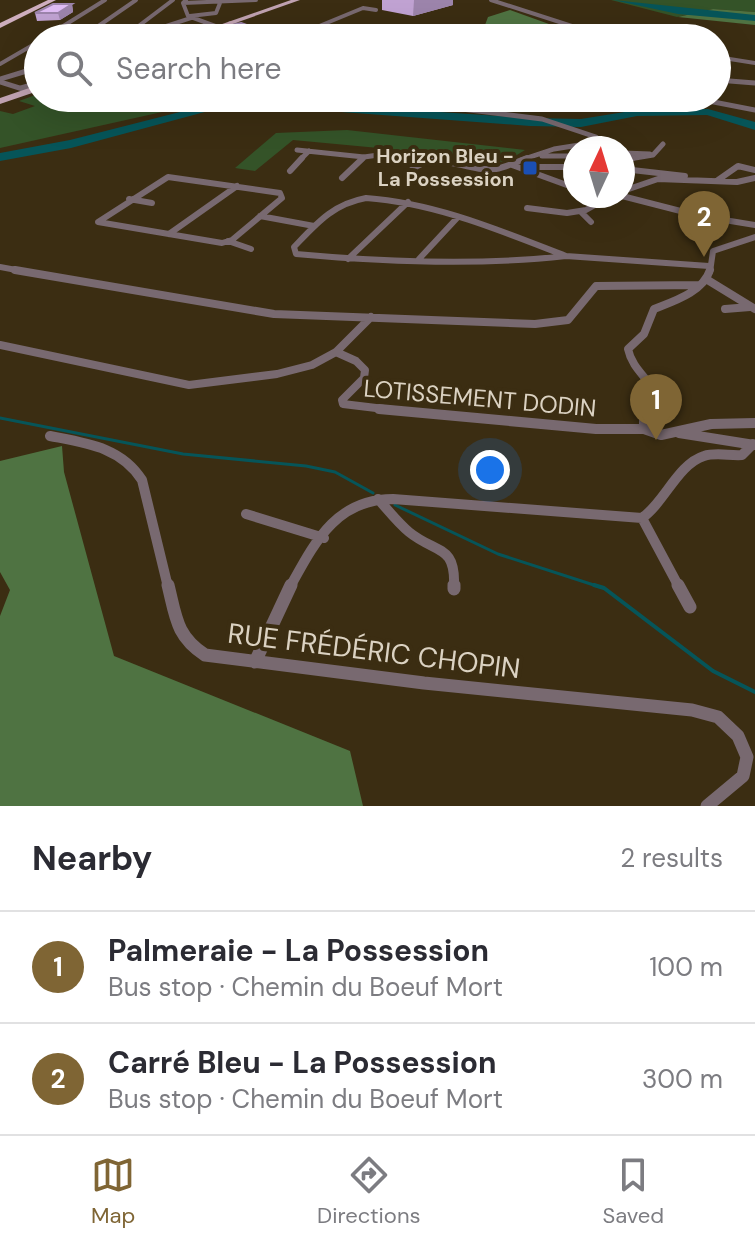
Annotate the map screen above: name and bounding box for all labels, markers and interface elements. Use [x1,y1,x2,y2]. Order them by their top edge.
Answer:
search box [24,24,731,112]
icon: search [52,46,96,90]
text: Search here [116,49,282,88]
north arrow [563,136,635,208]
place label: Horizon Bleu - La Possession [376,143,514,192]
marker: Horizon Bleu - La Possession [521,159,539,177]
pin: 2 [678,191,730,257]
street label: LOTISSEMENT DODIN [362,372,598,424]
pin: 1 [630,374,682,440]
your location [470,450,510,490]
street label: RUE FRÉDÉRIC CHOPIN [226,615,522,687]
text: Nearby [32,836,152,881]
text: 2 results [620,841,723,875]
text: Palmeraie - La Possession [108,931,489,970]
text: 1 [53,950,63,984]
text: 100 m [649,950,723,984]
text: Bus stop · Chemin du Boeuf Mort [108,970,503,1004]
text: Carré Bleu - La Possession [108,1043,496,1082]
text: 2 [50,1062,66,1096]
text: 300 m [642,1062,723,1096]
text: Bus stop · Chemin du Boeuf Mort [108,1082,503,1116]
tab: Map [91,1153,135,1230]
tab: Directions [317,1153,421,1230]
tab: Saved [602,1153,664,1230]

